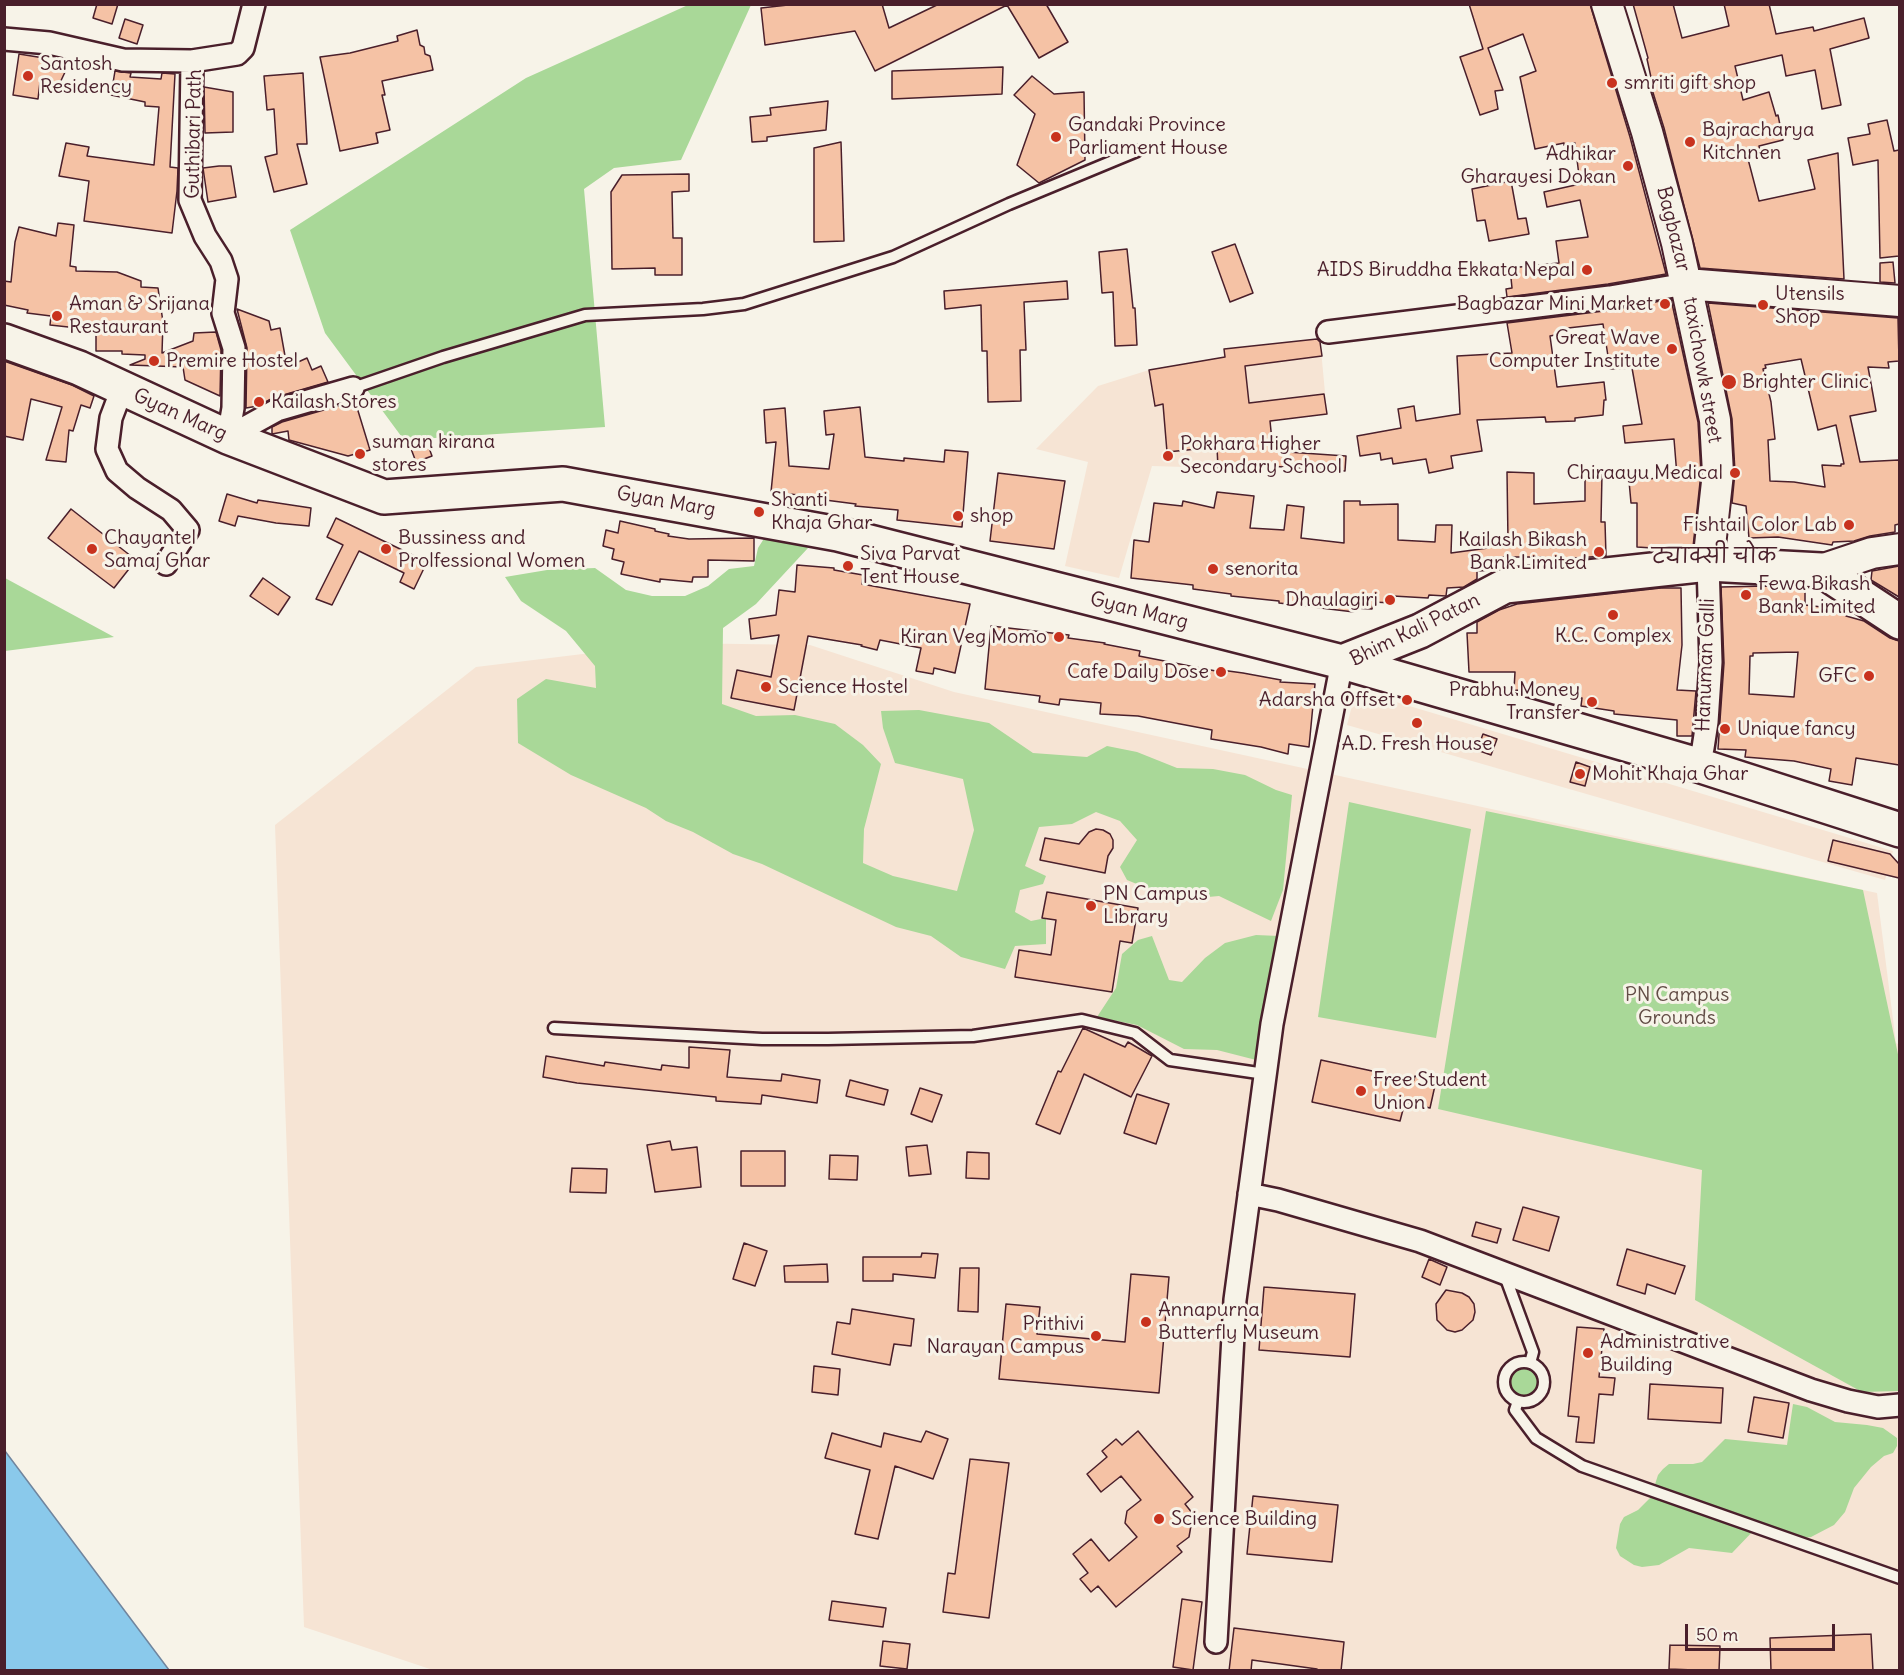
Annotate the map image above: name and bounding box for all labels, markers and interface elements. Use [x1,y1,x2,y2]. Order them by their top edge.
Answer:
place label: Santosh Residency [40,52,132,99]
marker: Santosh Residency [21,69,35,83]
street label: Guthibari Path [181,69,207,199]
place label: smriti gift shop [1624,71,1756,95]
marker: smriti gift shop [1605,76,1619,90]
place label: Gandaki Province Parliament House [1068,113,1228,160]
place label: Bajracharya Kitchnen [1702,118,1814,165]
marker: Gandaki Province Parliament House [1049,130,1063,144]
marker: Bajracharya Kitchnen [1683,135,1697,149]
place label: Adhikar Gharayesi Dokan [1460,142,1616,189]
marker: Adhikar Gharayesi Dokan [1621,159,1635,173]
street label: Bagbazar [1651,184,1695,274]
place label: AIDS Biruddha Ekkata Nepal [1317,258,1575,282]
marker: AIDS Biruddha Ekkata Nepal [1580,263,1594,277]
place label: Utensils Shop [1775,282,1845,329]
place label: Aman & Srijana Restaurant [69,292,210,339]
place label: Bagbazar Mini Market [1457,292,1653,316]
street label: taxichowk street [1677,295,1727,445]
marker: Bagbazar Mini Market [1658,297,1672,311]
marker: Utensils Shop [1756,298,1770,312]
marker: Aman & Srijana Restaurant [50,309,64,323]
place label: Great Wave Computer Institute [1489,326,1660,373]
marker: Great Wave Computer Institute [1665,342,1679,356]
place label: Premire Hostel [166,349,298,373]
marker: Premire Hostel [147,354,161,368]
place label: Brighter Clinic [1742,370,1869,394]
marker: Brighter Clinic [1720,373,1738,391]
street label: Gyan Marg [129,384,231,446]
place label: Kailash Stores [271,390,397,414]
marker: Kailash Stores [252,395,266,409]
place label: suman kirana stores [372,430,495,477]
place label: Pokhara Higher Secondary School [1180,432,1342,479]
marker: suman kirana stores [353,447,367,461]
marker: Pokhara Higher Secondary School [1161,449,1175,463]
place label: Chiraayu Medical [1566,461,1723,485]
marker: Chiraayu Medical [1728,466,1742,480]
street label: Gyan Marg [615,481,717,523]
place label: Shanti Khaja Ghar [771,488,873,535]
place label: shop [970,504,1013,528]
marker: Shanti Khaja Ghar [752,505,766,519]
marker: shop [951,509,965,523]
place label: Fishtail Color Lab [1683,513,1837,537]
marker: Fishtail Color Lab [1842,518,1856,532]
place label: Chayantel Samaj Ghar [104,526,210,573]
place label: Bussiness and Prolfessional Women [398,526,585,573]
place label: Kailash Bikash Bank Limited [1458,528,1587,575]
marker: Chayantel Samaj Ghar [85,542,99,556]
marker: Bussiness and Prolfessional Women [379,542,393,556]
place label: Siva Parvat Tent House [860,542,960,589]
district label: ट्याक्सी चोक [1652,544,1776,570]
marker: Kailash Bikash Bank Limited [1592,545,1606,559]
place label: senorita [1225,557,1298,581]
marker: Siva Parvat Tent House [841,559,855,573]
marker: senorita [1206,562,1220,576]
place label: Fewa Bikash Bank Limited [1758,572,1875,619]
street label: Gyan Marg [1088,587,1190,635]
place label: Dhaulagiri [1285,588,1378,612]
street label: Bhim Kali Patan [1346,588,1484,672]
marker: Fewa Bikash Bank Limited [1739,588,1753,602]
marker: Dhaulagiri [1383,593,1397,607]
street label: Hanuman Galli [1692,598,1720,732]
marker: K.C. Complex [1606,608,1620,622]
place label: K.C. Complex [1555,624,1671,648]
place label: Kiran Veg Momo [900,625,1047,649]
marker: Kiran Veg Momo [1052,630,1066,644]
place label: Cafe Daily Dose [1067,660,1209,684]
place label: GFC [1818,664,1857,688]
marker: Cafe Daily Dose [1214,665,1228,679]
marker: GFC [1862,669,1876,683]
place label: Science Hostel [778,675,908,699]
place label: Prabhu Money Transfer [1449,678,1580,725]
marker: Science Hostel [759,680,773,694]
place label: Adarsha Offset [1259,688,1395,712]
marker: Adarsha Offset [1400,693,1414,707]
marker: Prabhu Money Transfer [1585,695,1599,709]
marker: A.D. Fresh House [1410,716,1424,730]
place label: Unique fancy [1737,717,1856,741]
marker: Unique fancy [1718,722,1732,736]
place label: A.D. Fresh House [1341,732,1493,756]
place label: Mohit Khaja Ghar [1592,762,1748,786]
marker: Mohit Khaja Ghar [1573,767,1587,781]
place label: PN Campus Library [1103,882,1208,929]
marker: PN Campus Library [1084,899,1098,913]
park label: PN Campus Grounds [1625,983,1729,1030]
place label: Free Student Union [1373,1068,1487,1115]
marker: Free Student Union [1354,1084,1368,1098]
place label: Annapurna Butterfly Museum [1158,1298,1319,1345]
place label: Prithivi Narayan Campus [926,1312,1084,1359]
marker: Annapurna Butterfly Museum [1139,1315,1153,1329]
marker: Prithivi Narayan Campus [1089,1329,1103,1343]
place label: Administrative Building [1600,1330,1730,1377]
marker: Administrative Building [1581,1346,1595,1360]
place label: Science Building [1171,1507,1317,1531]
marker: Science Building [1152,1512,1166,1526]
scale bar [1688,1612,1838,1650]
text: 50 m [1696,1623,1738,1646]

